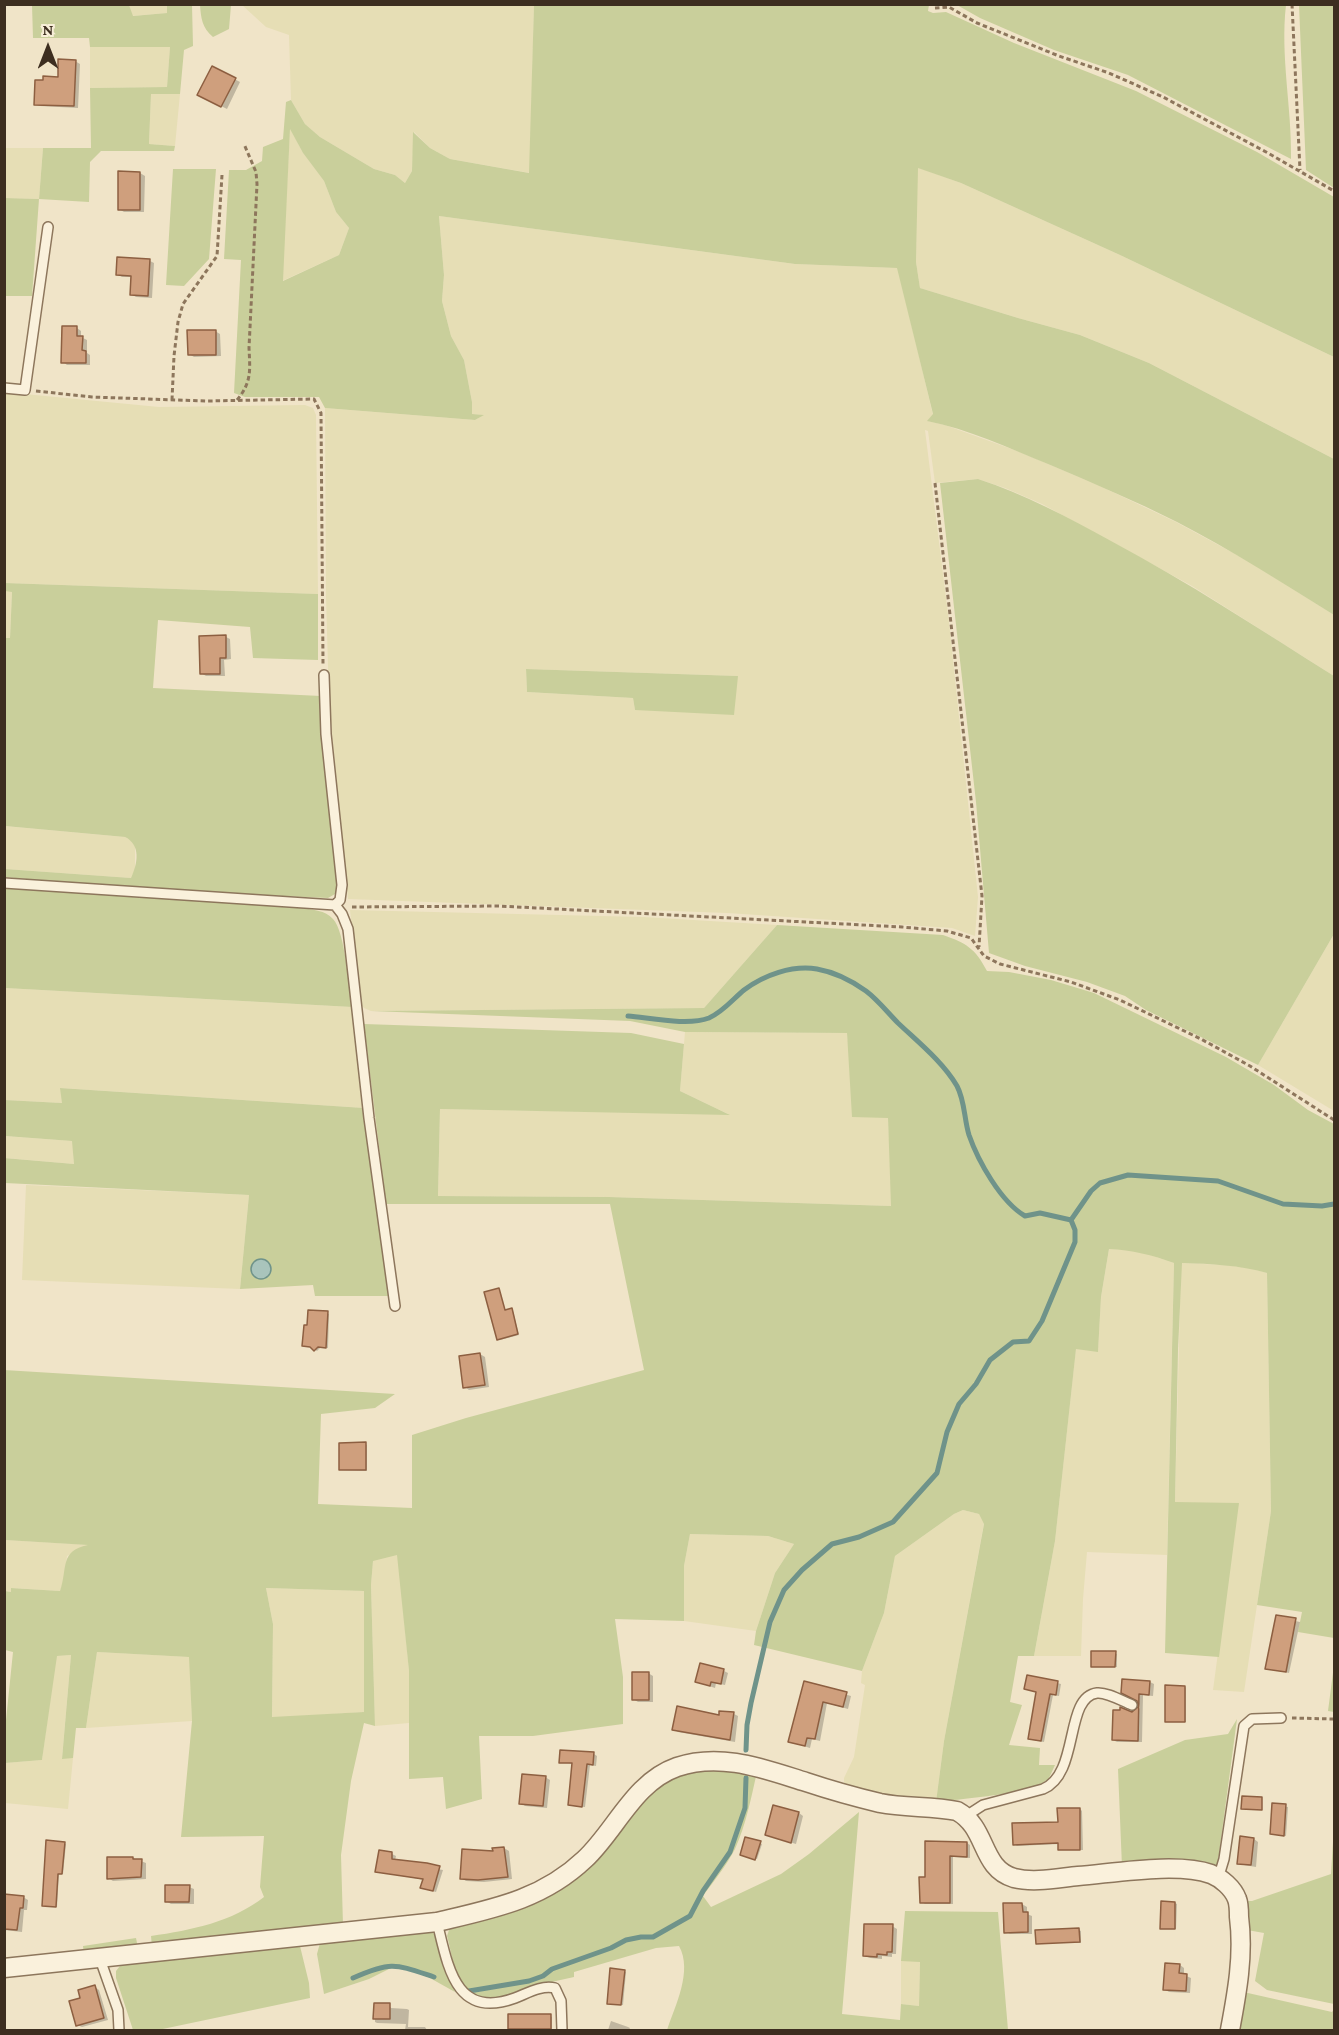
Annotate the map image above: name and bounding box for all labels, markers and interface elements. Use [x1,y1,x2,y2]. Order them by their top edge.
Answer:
north arrow [18,18,78,78]
text: N [43,21,53,38]

